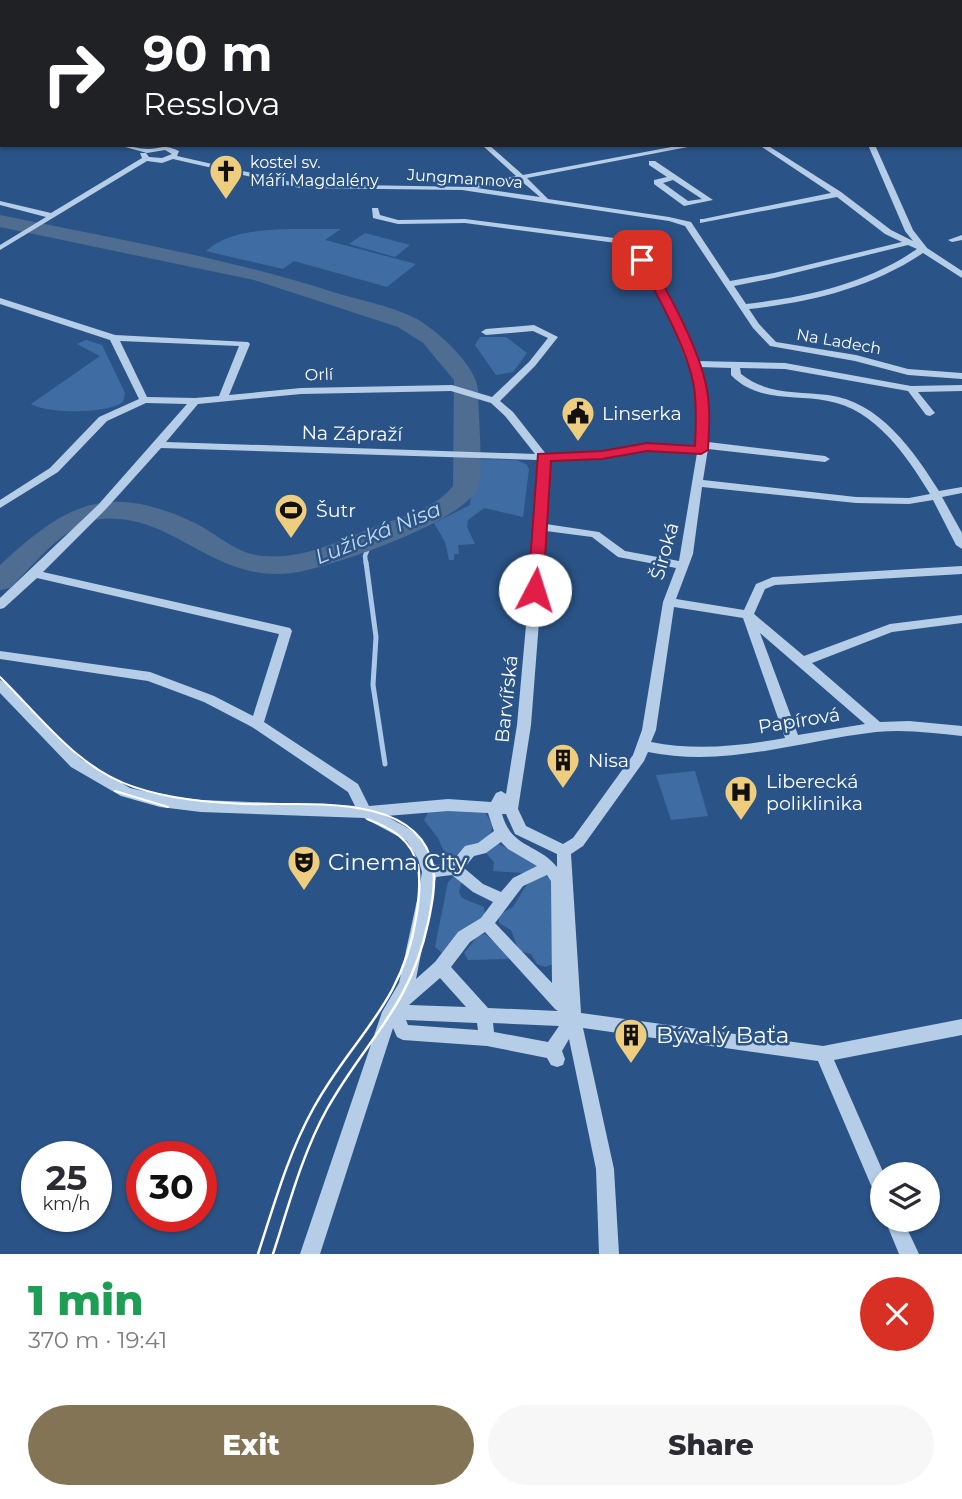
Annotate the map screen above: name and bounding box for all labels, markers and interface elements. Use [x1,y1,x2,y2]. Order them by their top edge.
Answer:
text: 90 m [143,24,273,83]
icon: right [28,28,119,119]
text: Resslova [143,84,281,123]
church icon: kostel sv. Máří Magdalény [207,152,245,201]
place label: kostel sv. Máří Magdalény [250,153,379,190]
street label: Jungmannova [405,165,524,192]
pin [612,230,672,290]
icon: arrive [623,241,661,279]
street label: Na Ladech [795,325,883,358]
street label: Orlí [305,364,334,384]
public building icon: Linserka [559,394,597,443]
place label: Linserka [602,402,682,425]
street label: Na Zápraží [301,421,404,446]
sports icon: Šutr [272,491,310,540]
water label: Lužická Nisa [311,496,444,569]
place label: Šutr [316,499,356,522]
street label: Široká [645,520,684,582]
position arrow [498,553,572,627]
street label: Barvířská [490,654,523,744]
street label: Papírová [756,703,842,738]
building icon: Nisa [544,741,582,790]
place label: Nisa [588,749,629,772]
place label: Liberecká poliklinika [766,770,863,815]
hospital icon: Liberecká poliklinika [722,773,760,822]
theatre icon: Cinema City [285,843,323,892]
place label: Cinema City [328,848,468,876]
building icon: Bývalý Baťa [612,1016,650,1065]
place label: Bývalý Baťa [656,1021,789,1049]
speed limit sign: 30 [126,1141,217,1232]
text: 25 [46,1156,87,1199]
map controls [870,1162,940,1232]
button: layers [870,1162,940,1232]
text: km/h [42,1193,91,1215]
text: 1 min [28,1274,144,1326]
button: close [860,1277,934,1351]
text: 370 m · 19:41 [28,1326,167,1354]
button: Exit [28,1405,474,1485]
button: Share [488,1405,934,1485]

